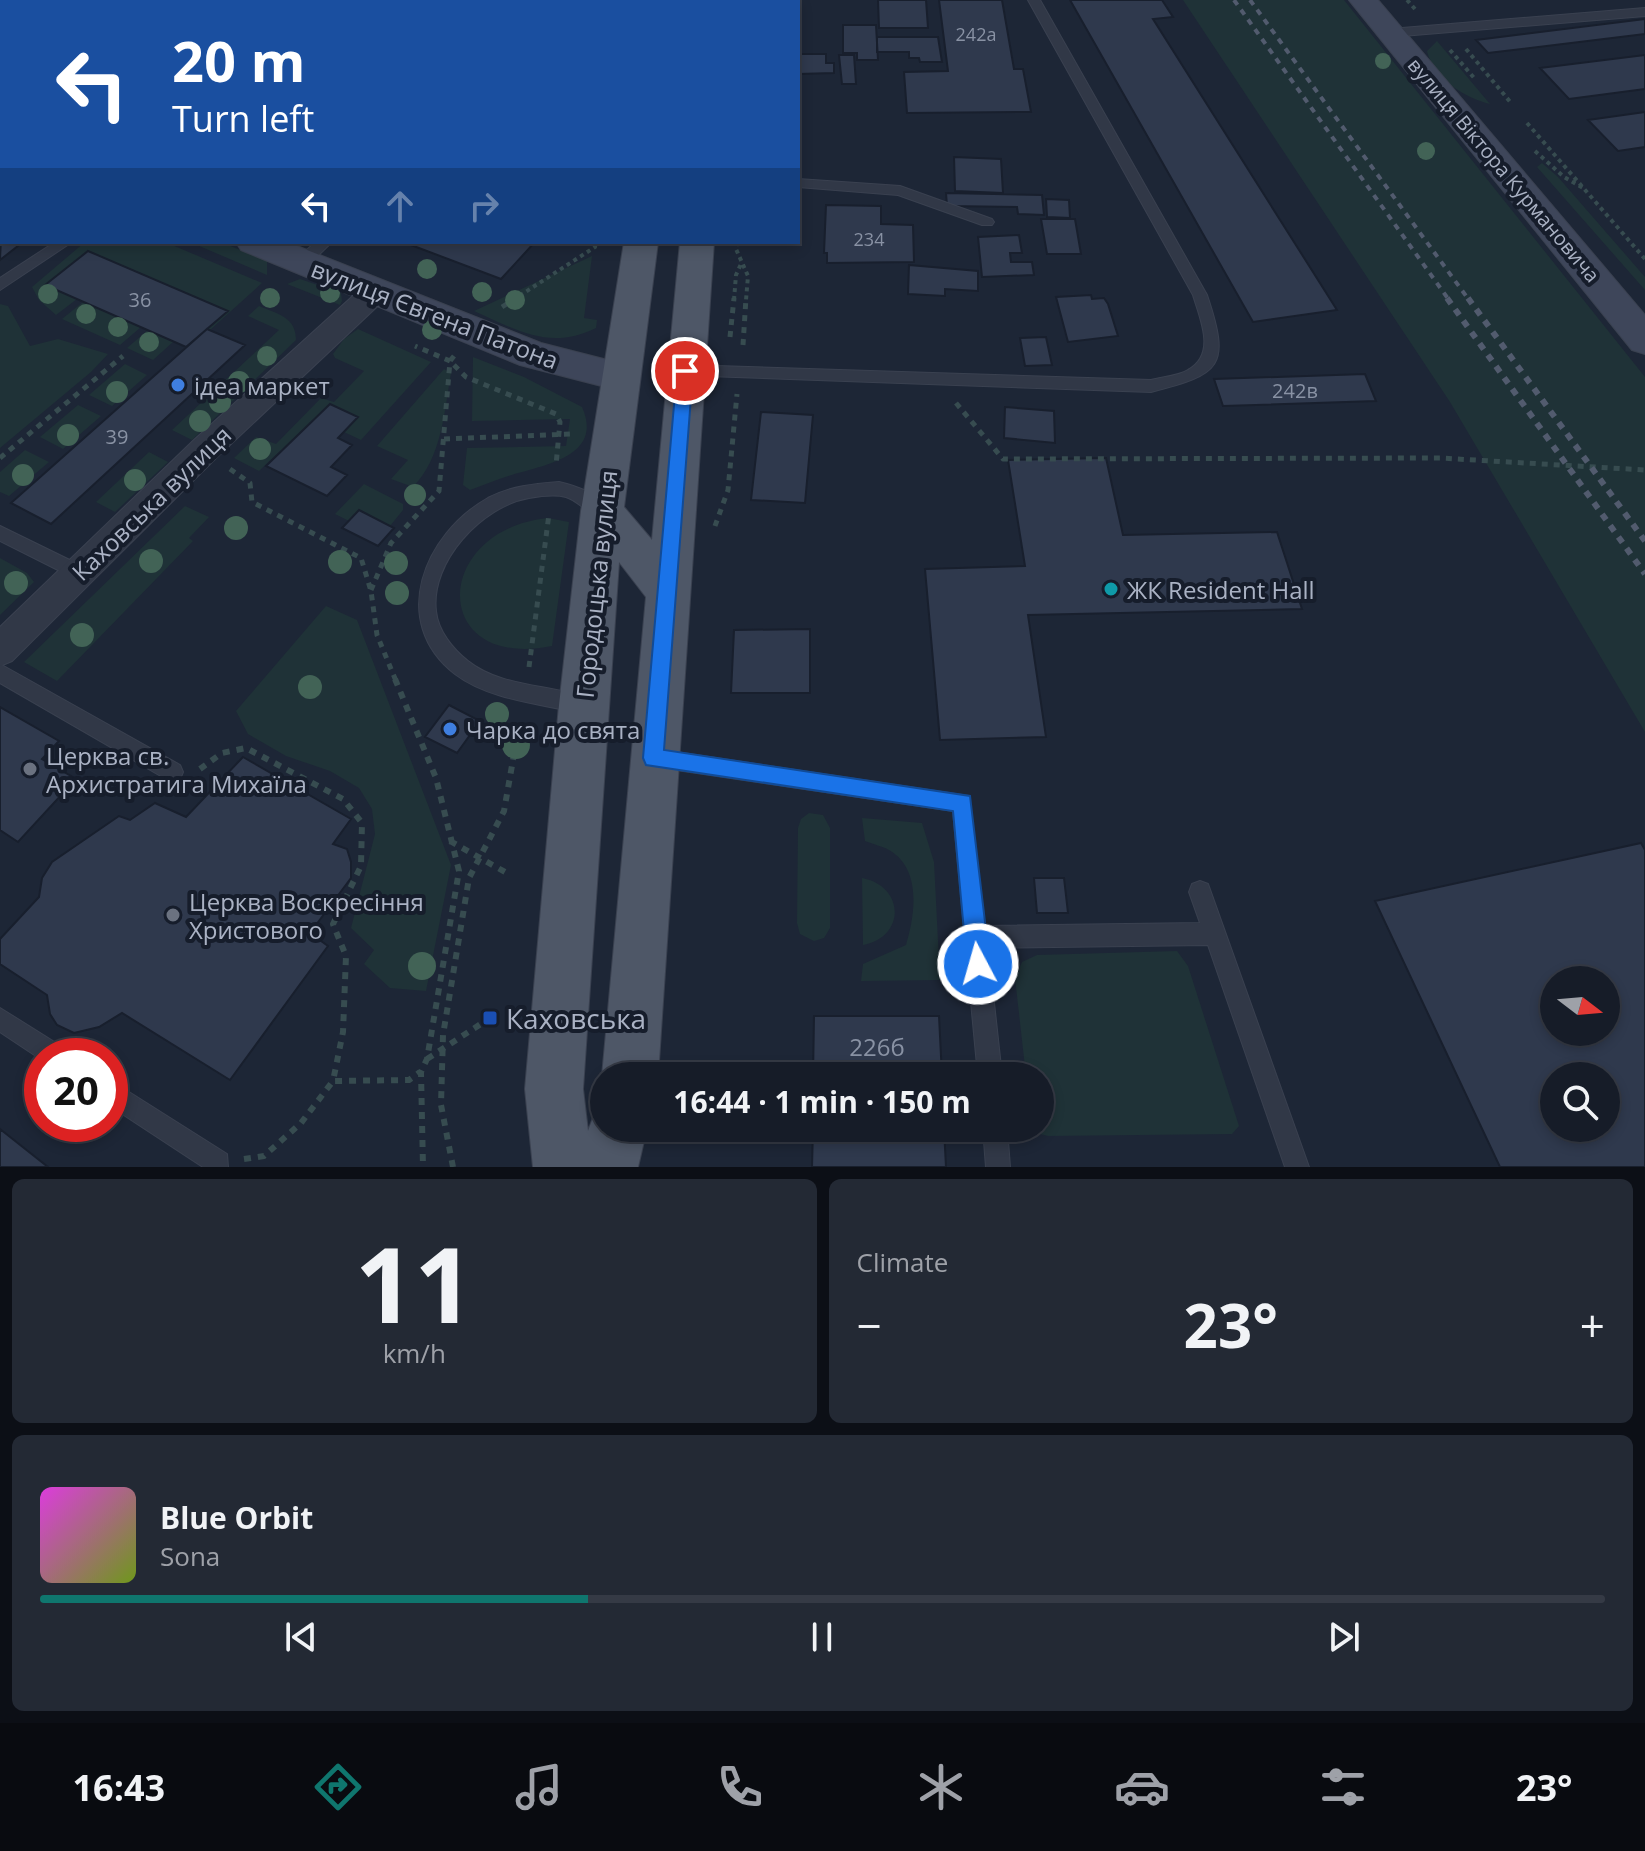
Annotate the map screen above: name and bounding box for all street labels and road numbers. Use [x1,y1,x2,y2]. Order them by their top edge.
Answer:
street label: вулиця Віктора Курмановича [1402,52,1606,288]
street label: вулиця Євгена Патона [307,252,563,376]
street label: Каховська вулиця [64,418,238,588]
street label: Городоцька вулиця [568,469,624,699]

